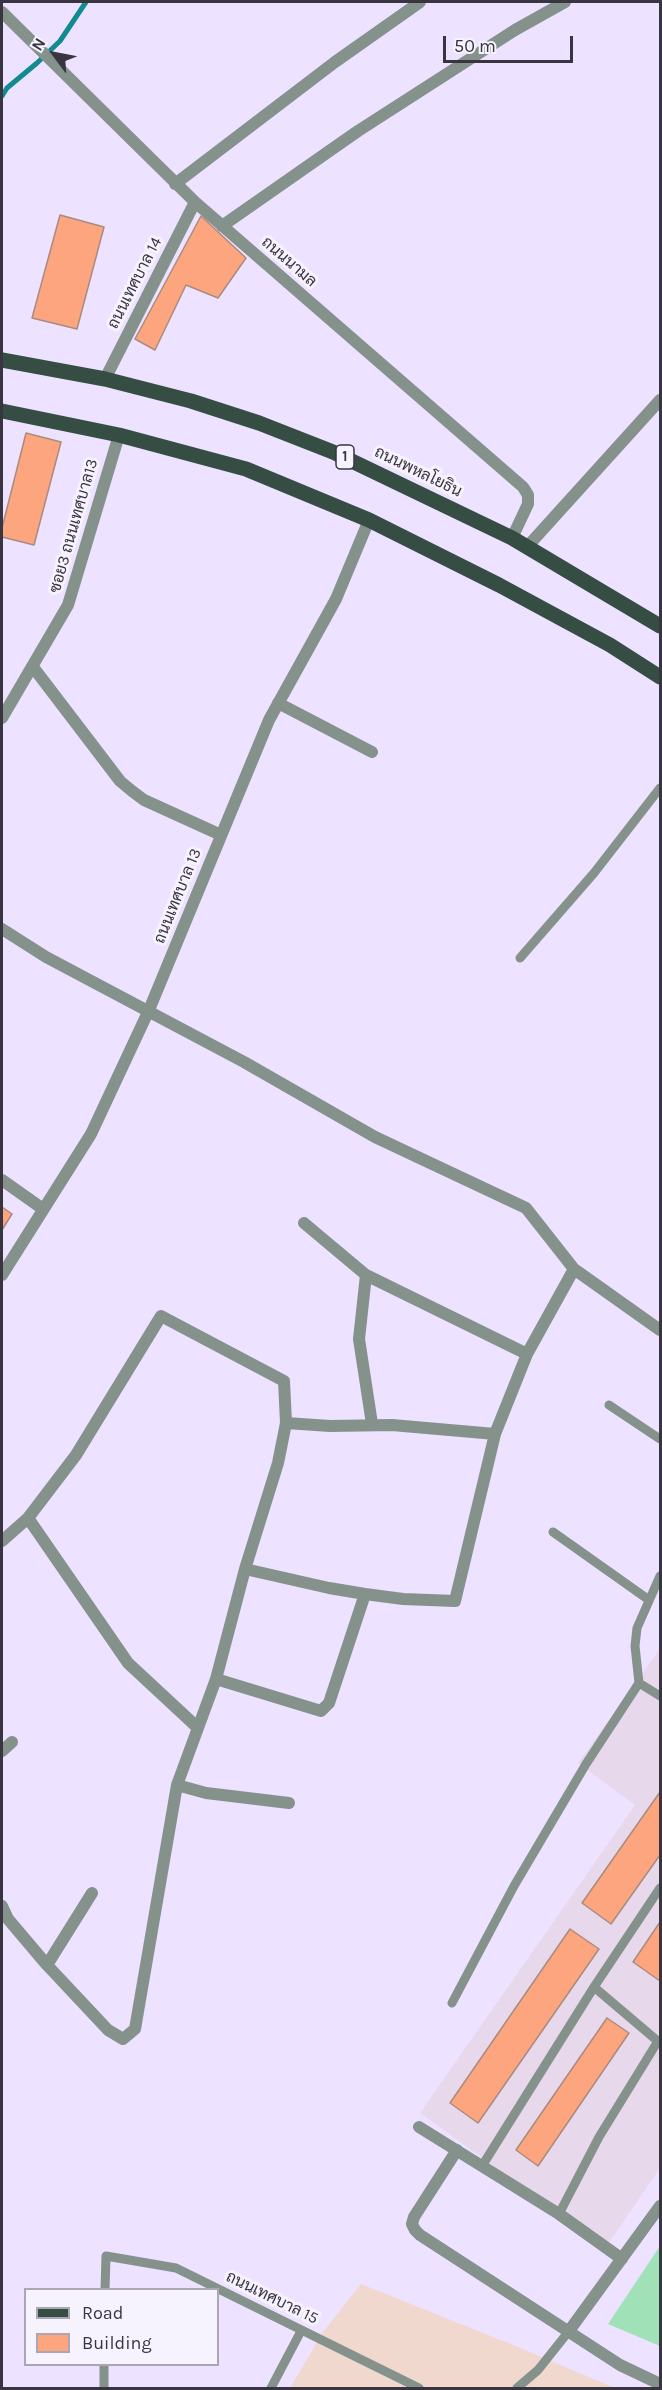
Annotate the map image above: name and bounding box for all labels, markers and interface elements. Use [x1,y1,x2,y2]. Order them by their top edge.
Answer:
north arrow [24,24,84,84]
scale bar [446,24,576,62]
text: N [27,34,49,54]
text: 50 m [454,35,496,57]
street label: ถนนนามล [258,233,320,291]
street label: ถนนเทศบาล 14 [104,234,166,332]
street label: ถนนพหลโยธิน [371,443,465,501]
road number: 1 [336,445,354,469]
street label: ซอย3 ถนนเทศบาล13 [46,457,102,595]
street label: ถนนเทศบาล 13 [150,846,206,946]
street label: ถนนเทศบาล 15 [223,2267,321,2329]
legend [24,2288,219,2366]
text: Road [82,2302,123,2324]
text: Building [82,2332,152,2354]

